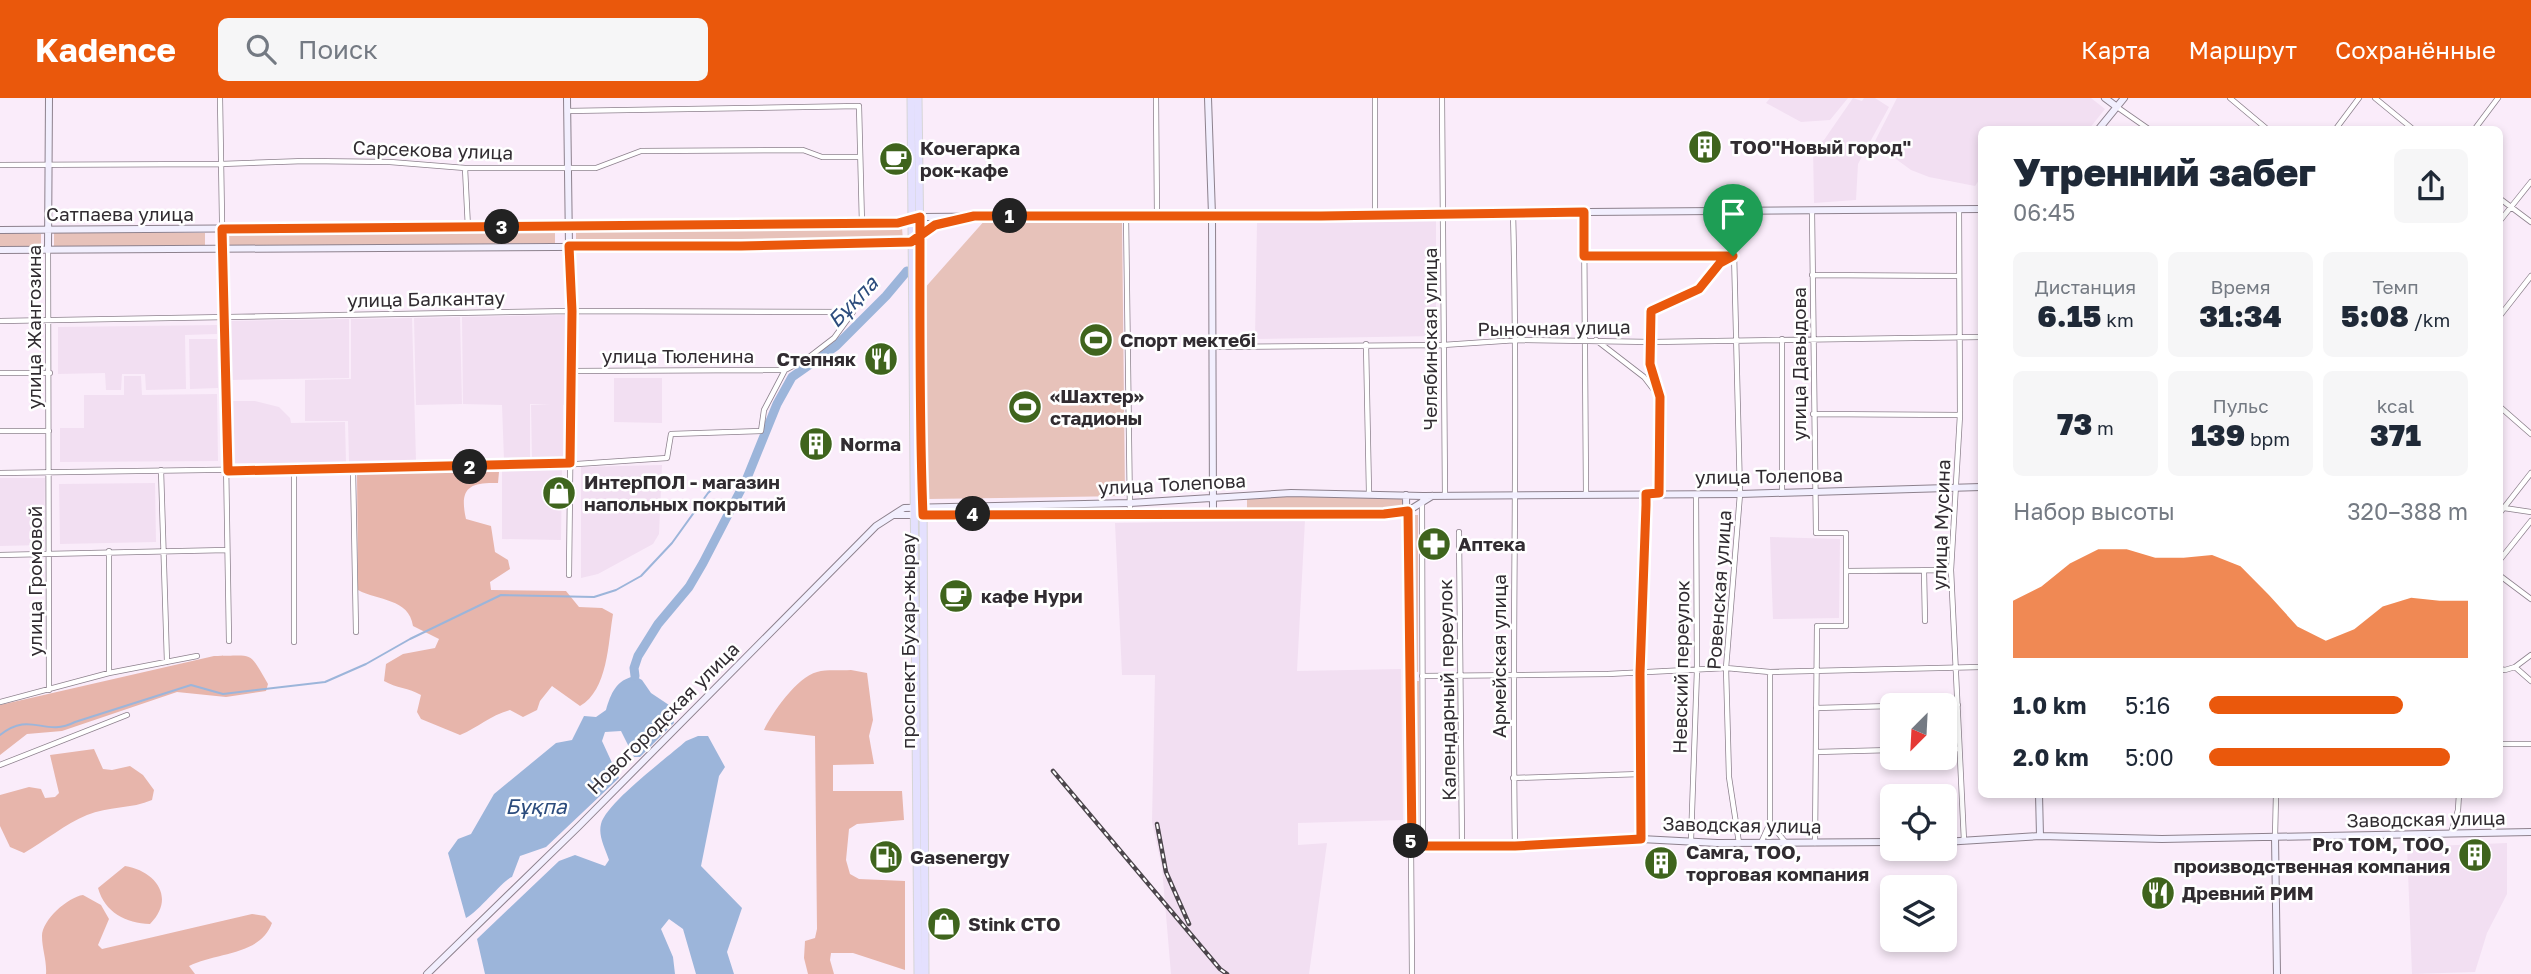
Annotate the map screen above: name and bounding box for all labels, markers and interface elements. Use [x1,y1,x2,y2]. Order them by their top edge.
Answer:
search box [218,18,708,81]
text: Kadence [35,30,176,69]
icon: search [242,30,280,68]
text: Поиск [298,34,378,65]
text: Карта [2081,35,2151,64]
text: Маршрут [2189,35,2297,64]
text: Сохранённые [2335,35,2496,64]
building icon: ТОО"Новый город" [1686,128,1724,166]
street label: Сарсекова улица [352,135,514,164]
place label: ТОО"Новый город" [1730,135,1911,158]
place label: Кочегарка рок-кафе [920,136,1020,181]
cafe icon: Кочегарка рок-кафе [877,140,915,178]
text: Утренний забег [2013,149,2316,194]
button: share [2394,149,2468,223]
pin [1703,184,1763,256]
icon: arrive [1714,195,1752,233]
pin: 1 [992,198,1028,234]
text: 06:45 [2013,198,2075,226]
street label: Сатпаева улица [46,202,194,225]
text: 1 [1005,204,1014,227]
pin: 3 [484,209,520,244]
text: 3 [496,215,507,238]
street label: улица Жангозина [22,245,45,409]
street label: Челябинская улица [1418,247,1441,431]
water label: Бұқпа [822,269,884,332]
text: Дистанция [2035,275,2136,298]
text: Время [2211,275,2270,298]
text: Темп [2372,275,2419,298]
street label: улица Балкантау [347,286,505,311]
street label: улица Давыдова [1787,287,1810,441]
text: 6.15 [2037,298,2101,334]
text: 31:34 [2199,298,2282,334]
text: 5:08 [2341,298,2409,334]
text: km [2101,308,2134,331]
text: /km [2409,308,2450,331]
street label: Рыночная улица [1477,315,1631,340]
sports icon: Спорт мектебі [1077,321,1115,359]
place label: Спорт мектебі [1120,328,1256,351]
restaurant icon: Степняк [862,340,900,378]
street label: улица Тюленина [602,344,754,367]
place label: Степняк [776,347,856,370]
place label: «Шахтер» стадионы [1050,384,1144,429]
sports icon: «Шахтер» стадионы [1006,388,1044,426]
text: Пульс [2212,394,2269,417]
text: kcal [2377,394,2414,417]
text: 73 [2057,406,2092,442]
text: m [2092,416,2114,439]
text: 139 [2191,417,2245,453]
text: 371 [2370,417,2421,453]
building icon: Norma [797,425,835,463]
text: bpm [2245,427,2290,450]
place label: Norma [840,432,901,455]
pin: 2 [452,450,488,484]
text: 2 [464,455,475,478]
street label: улица Мусина [1927,459,1954,591]
street label: улица Толепова [1695,463,1843,488]
street label: улица Толепова [1097,468,1247,499]
place label: ИнтерПОЛ - магазин напольных покрытий [584,470,786,515]
shop icon: ИнтерПОЛ - магазин напольных покрытий [540,474,578,512]
pin: 4 [956,496,990,532]
text: Набор высоты [2013,497,2175,525]
text: 320–388 m [2347,497,2468,525]
text: 4 [967,502,978,525]
street label: улица Громовой [23,506,46,656]
street label: Ровенская улица [1701,509,1736,671]
pharmacy icon: Аптека [1415,525,1453,563]
place label: Аптека [1458,532,1526,555]
street label: проспект Бухар-жырау [896,533,919,749]
street label: Армейская улица [1487,574,1510,738]
cafe icon: кафе Нури [937,577,975,615]
street label: Календарный переулок [1433,579,1460,801]
street label: Невский переулок [1667,580,1694,754]
place label: кафе Нури [981,584,1083,607]
street label: Новогородская улица [582,637,743,798]
text: 1.0 km [2013,691,2086,719]
text: 5:16 [2125,691,2170,719]
north arrow [1880,693,1956,770]
map controls [1880,693,1957,952]
text: 2.0 km [2013,743,2089,771]
text: 5:00 [2125,743,2174,771]
button: locate [1880,784,1957,861]
water label: Бұқпа [505,793,568,819]
street label: Заводская улица [2346,806,2506,831]
street label: Заводская улица [1662,812,1822,837]
pin: 5 [1394,824,1428,858]
text: 5 [1405,829,1416,852]
place label: Pro TOM, ТОО, производственная компания [2174,832,2450,877]
building icon: Pro TOM, ТОО, производственная компания [2456,836,2494,874]
fuel station icon: Gasenergy [867,838,905,876]
place label: Самга, ТОО, торговая компания [1686,840,1869,885]
building icon: Самга, ТОО, торговая компания [1642,844,1680,882]
place label: Gasenergy [910,845,1010,868]
restaurant icon: Древний РИМ [2139,874,2177,912]
button: layers [1880,875,1957,952]
place label: Древний РИМ [2182,881,2314,904]
shop icon: Stink СТО [925,905,963,943]
place label: Stink СТО [968,912,1061,935]

